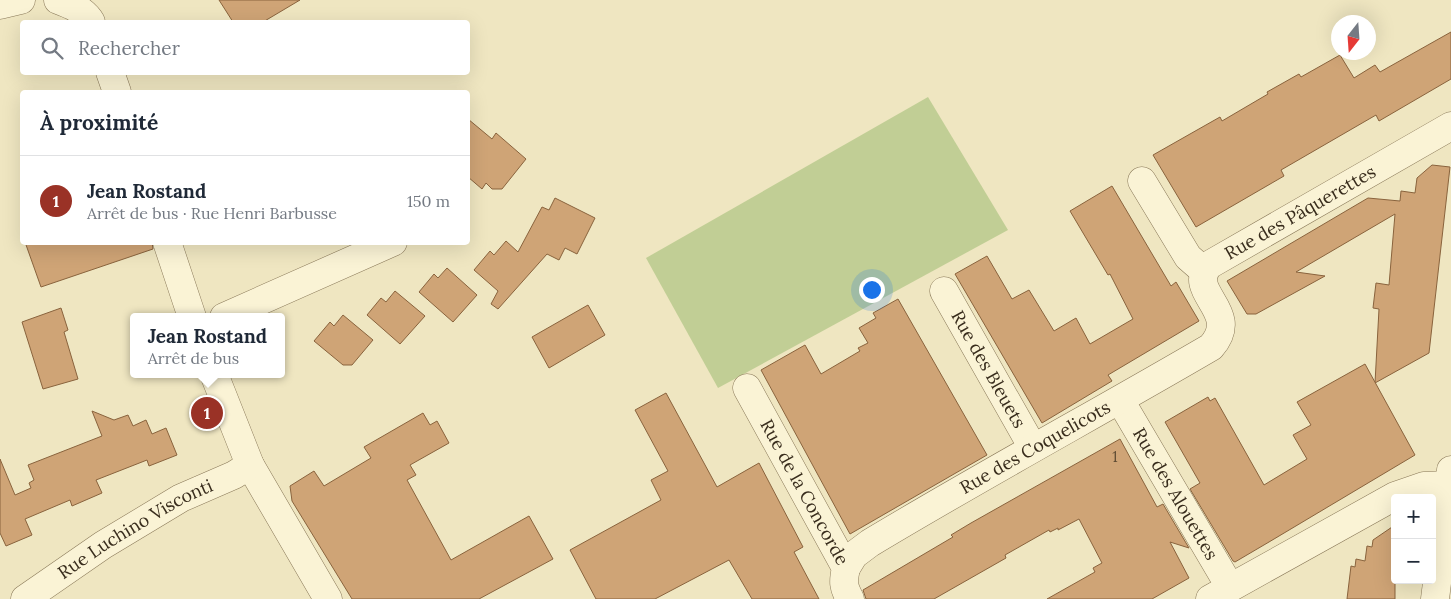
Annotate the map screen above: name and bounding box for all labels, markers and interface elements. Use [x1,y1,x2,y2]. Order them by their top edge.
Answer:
north arrow [1331,15,1376,60]
search box [20,20,470,75]
icon: search [38,34,66,62]
text: Rechercher [78,36,180,60]
text: À proximité [40,109,158,136]
street label: Rue des Pâquerettes [1220,160,1380,265]
text: Jean Rostand [87,179,206,203]
text: 1 [53,191,59,211]
text: 150 m [407,191,450,211]
text: Arrêt de bus · Rue Henri Barbusse [87,203,337,223]
your location [859,277,885,303]
street label: Rue des Bleuets [946,306,1031,432]
popup [130,313,285,378]
text: Jean Rostand [148,324,267,348]
text: Arrêt de bus [148,348,239,368]
pin: 1 [191,394,223,432]
street label: Rue des Coquelicots [955,395,1114,499]
street label: Rue de la Concorde [755,415,854,569]
street label: Rue des Alouettes [1128,423,1224,564]
house number: 1 [1112,447,1118,466]
street label: Rue Luchino Visconti [53,474,216,584]
map controls [1391,494,1436,584]
button: + [1391,494,1436,539]
button: − [1391,539,1436,584]

